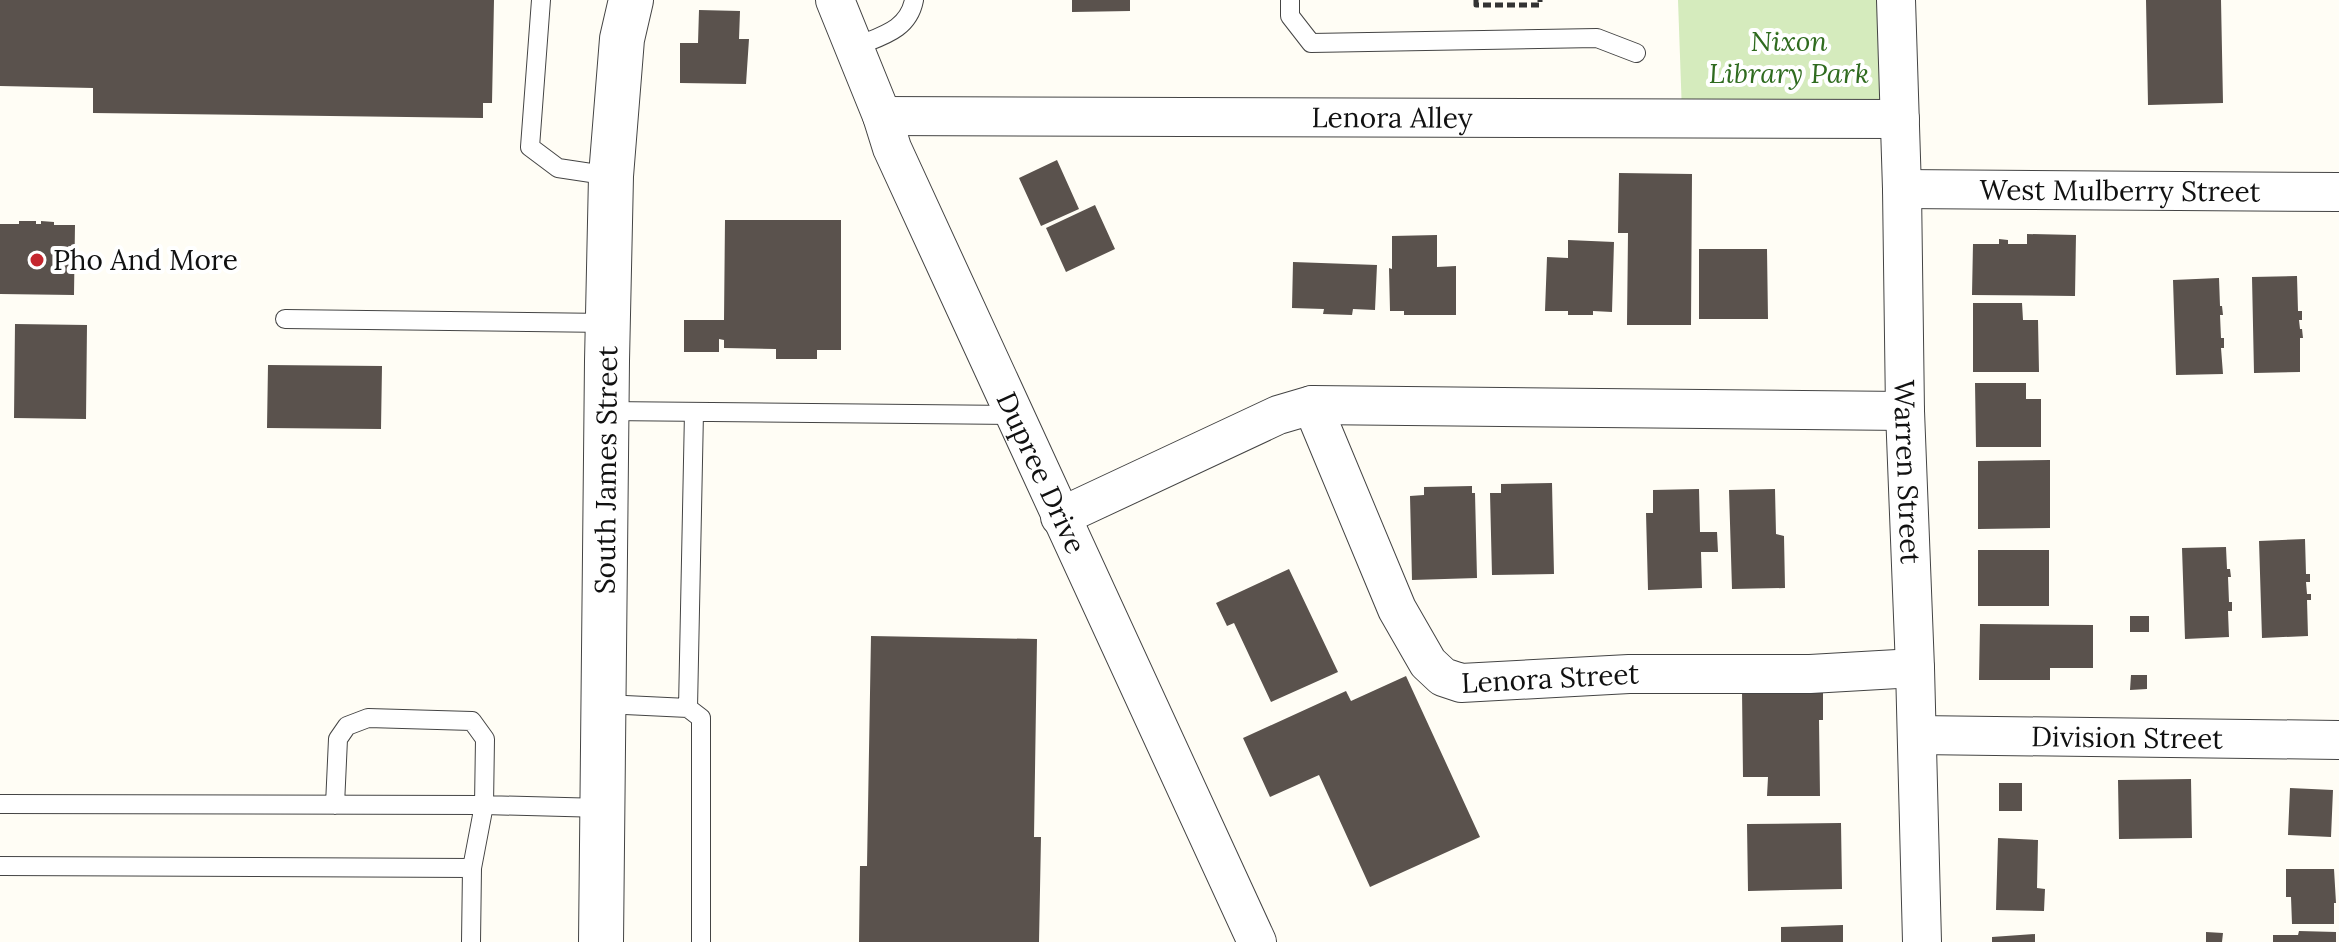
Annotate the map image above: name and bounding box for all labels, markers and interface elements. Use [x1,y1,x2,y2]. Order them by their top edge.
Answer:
park label: Nixon Library Park [1709,23,1869,91]
street label: Lenora Alley [1311,99,1473,136]
street label: West Mulberry Street [1979,172,2261,209]
place label: Pho And More [53,242,238,278]
marker: Pho And More [28,251,46,269]
street label: South James Street [587,345,625,594]
street label: Warren Street [1887,380,1929,565]
street label: Dupree Drive [989,386,1094,559]
street label: Lenora Street [1460,656,1639,701]
street label: Division Street [2031,718,2223,757]

